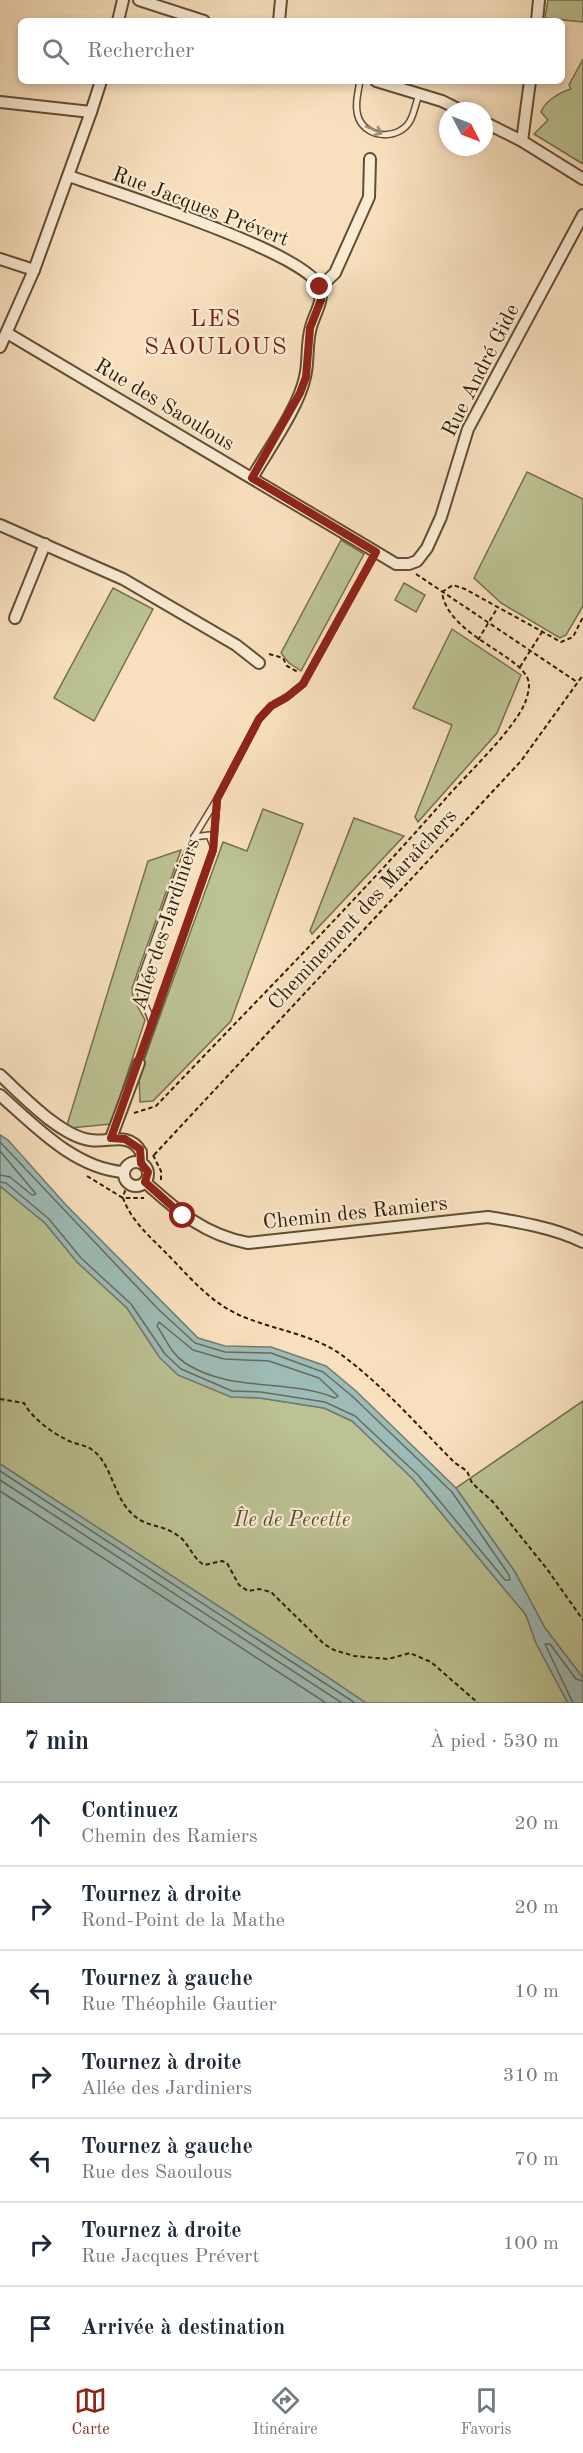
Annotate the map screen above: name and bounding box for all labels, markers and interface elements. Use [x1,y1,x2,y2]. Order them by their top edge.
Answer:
search box [18,18,565,84]
icon: search [39,35,72,68]
text: Rechercher [87,40,194,62]
north arrow [439,102,493,156]
one-way arrow [365,125,383,137]
street label: Rue Jacques Prévert [109,164,292,251]
route end [306,273,332,299]
street label: Rue André Gide [439,301,524,440]
district label: LES SAOULOUS [144,308,288,360]
street label: Rue des Saoulous [91,355,238,455]
street label: Cheminement des Maraîchers [265,806,461,1014]
street label: Allée des Jardiniers [129,836,204,1013]
street label: Chemin des Ramiers [262,1193,448,1234]
route start [169,1202,195,1228]
park label: Île de Pecette [233,1506,350,1531]
text: 7 min [24,1729,89,1755]
text: À pied · 530 m [430,1732,559,1752]
text: Continuez [81,1800,178,1822]
icon: ahead [24,1808,57,1841]
text: 20 m [514,1814,559,1834]
text: Chemin des Ramiers [81,1827,258,1847]
text: Tournez à droite [81,1884,242,1906]
icon: right [24,1892,57,1925]
text: 20 m [514,1898,559,1918]
text: Rond-Point de la Mathe [81,1911,285,1931]
text: Tournez à gauche [81,1968,253,1990]
icon: left [24,1976,57,2009]
text: 10 m [514,1982,559,2002]
text: Rue Théophile Gautier [81,1995,277,2015]
text: Tournez à droite [81,2052,242,2074]
icon: right [24,2060,57,2093]
text: 310 m [503,2066,559,2086]
text: Allée des Jardiniers [81,2079,252,2099]
text: Tournez à gauche [81,2136,253,2158]
icon: left [24,2144,57,2177]
text: 70 m [514,2150,559,2170]
text: Rue des Saoulous [81,2163,232,2183]
text: Tournez à droite [81,2220,242,2242]
icon: right [24,2228,57,2261]
text: 100 m [503,2234,559,2254]
text: Rue Jacques Prévert [81,2247,259,2267]
icon: arrive [24,2312,57,2345]
text: Arrivée à destination [81,2317,285,2339]
tab: Carte [72,2384,110,2440]
tab: Itinéraire [253,2384,318,2440]
tab: Favoris [461,2384,511,2440]

